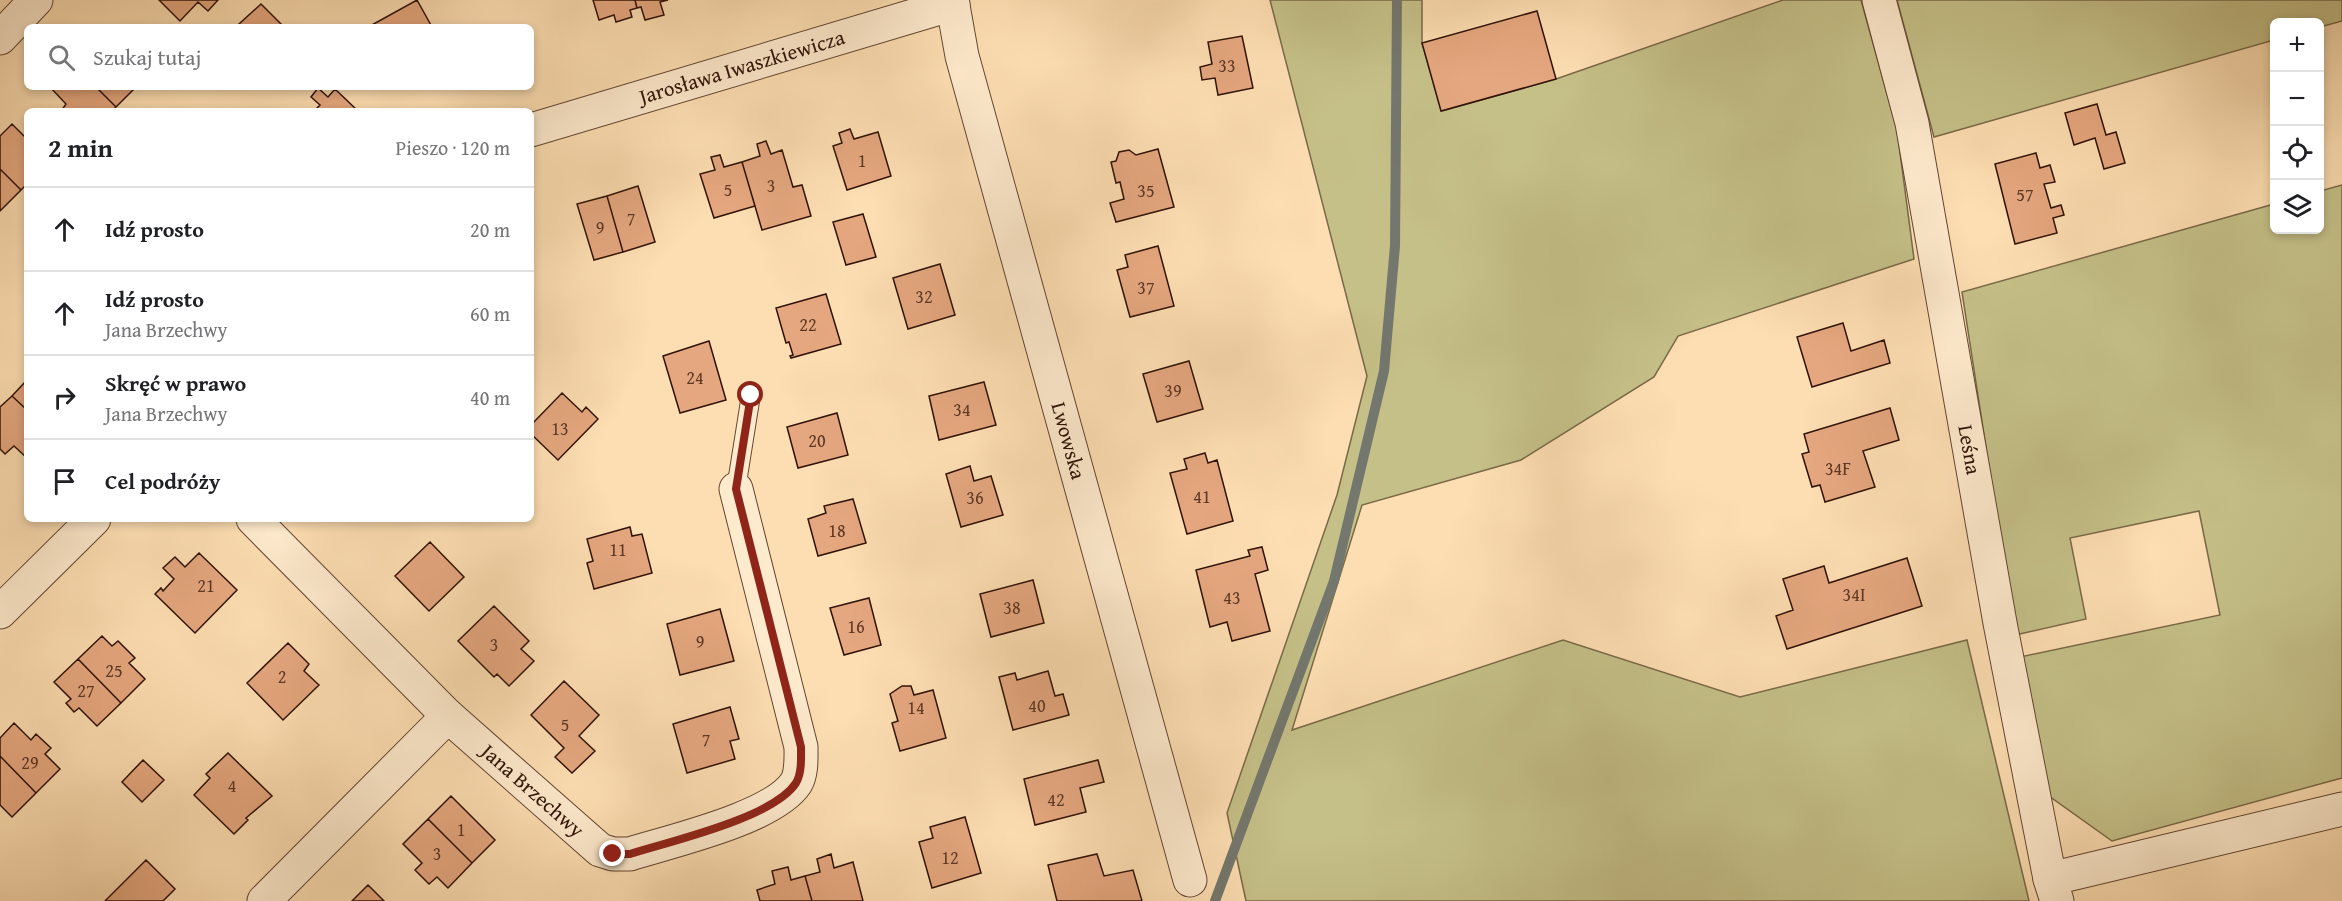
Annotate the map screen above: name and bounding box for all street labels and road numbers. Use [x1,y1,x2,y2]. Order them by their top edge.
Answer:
street label: Jarosława Iwaszkiewicza [632,21,848,113]
street label: Lwowska [1043,398,1094,483]
street label: Leśna [1950,422,1990,477]
street label: Jana Brzechwy [472,734,592,845]

